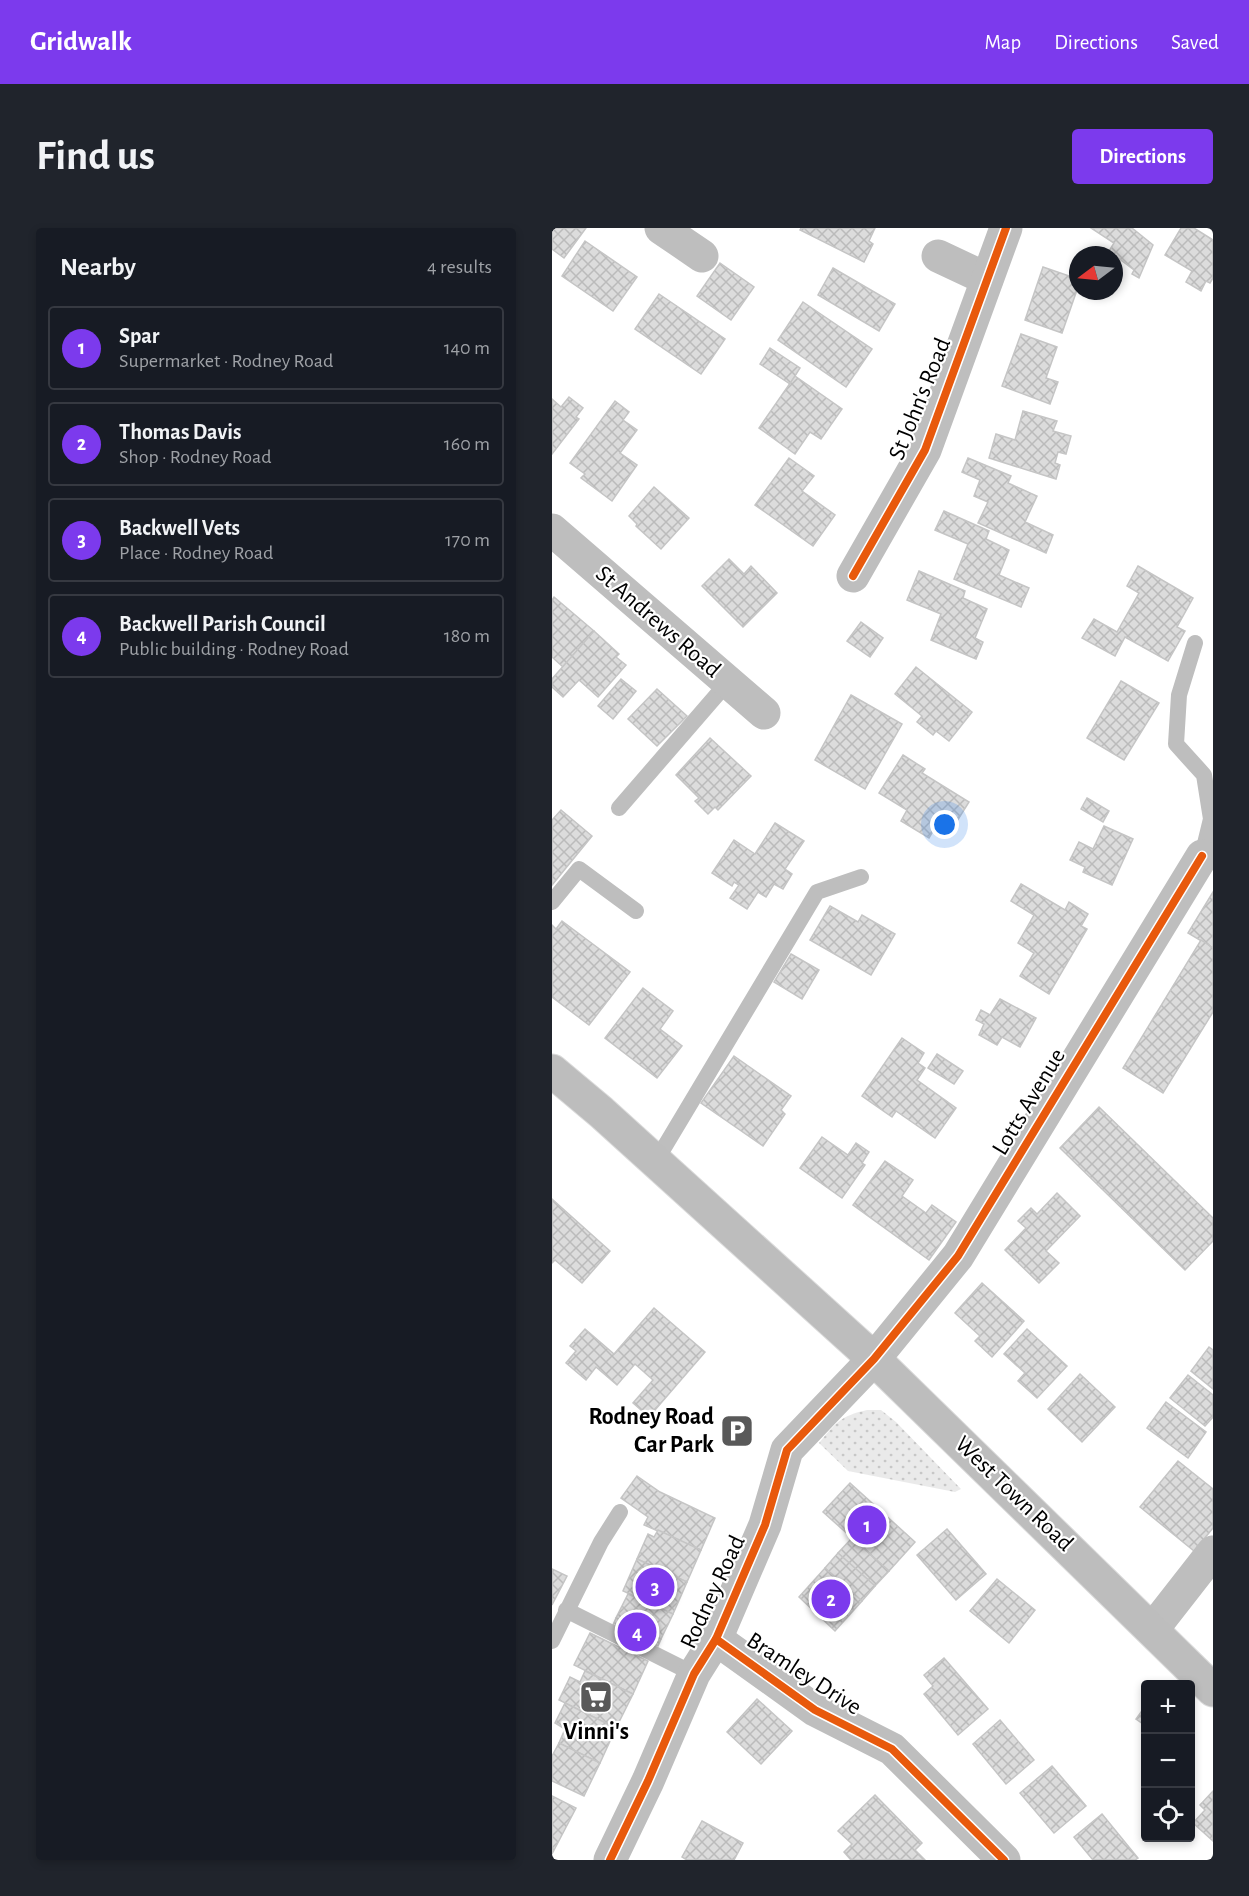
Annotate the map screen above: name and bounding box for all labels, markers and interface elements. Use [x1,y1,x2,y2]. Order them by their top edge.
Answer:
text: Gridwalk [30,28,132,56]
text: Map [985,32,1021,53]
text: Directions [1054,32,1138,53]
text: Saved [1171,32,1219,53]
button: Directions [1072,129,1213,184]
text: Find us [36,135,155,177]
north arrow [1069,246,1123,300]
text: Nearby [60,254,136,280]
text: 4 results [427,257,492,277]
text: Spar [119,325,159,347]
street label: St John's Road [885,335,955,463]
text: 1 [78,338,85,358]
text: 140 m [444,338,490,358]
text: Supermarket · Rodney Road [119,351,333,371]
text: Thomas Davis [119,421,241,443]
text: 2 [77,434,86,454]
text: 160 m [444,434,490,454]
text: Shop · Rodney Road [119,447,272,467]
text: Backwell Vets [119,517,240,539]
text: 3 [77,530,86,550]
text: 170 m [445,530,490,550]
text: Place · Rodney Road [119,543,273,563]
street label: St Andrews Road [591,561,725,683]
text: Backwell Parish Council [119,613,326,635]
text: 4 [76,626,87,646]
text: 180 m [444,626,490,646]
text: Public building · Rodney Road [119,639,349,659]
your location [930,810,959,839]
street label: Lotts Avenue [988,1045,1070,1159]
place label: Rodney Road Car Park [588,1405,714,1457]
parking icon: Rodney Road Car Park [719,1413,755,1449]
street label: West Town Road [950,1432,1078,1556]
pin: 1 [848,1502,886,1548]
street label: Rodney Road [676,1532,750,1652]
pin: 3 [636,1564,674,1610]
pin: 2 [812,1576,850,1622]
pin: 4 [618,1610,656,1654]
street label: Bramley Drive [742,1628,866,1720]
supermarket icon: Vinni's [578,1679,614,1715]
map controls [1141,1680,1195,1842]
button: + [1141,1680,1195,1734]
place label: Vinni's [563,1720,629,1744]
button: − [1141,1734,1195,1788]
button: locate [1141,1788,1195,1842]

